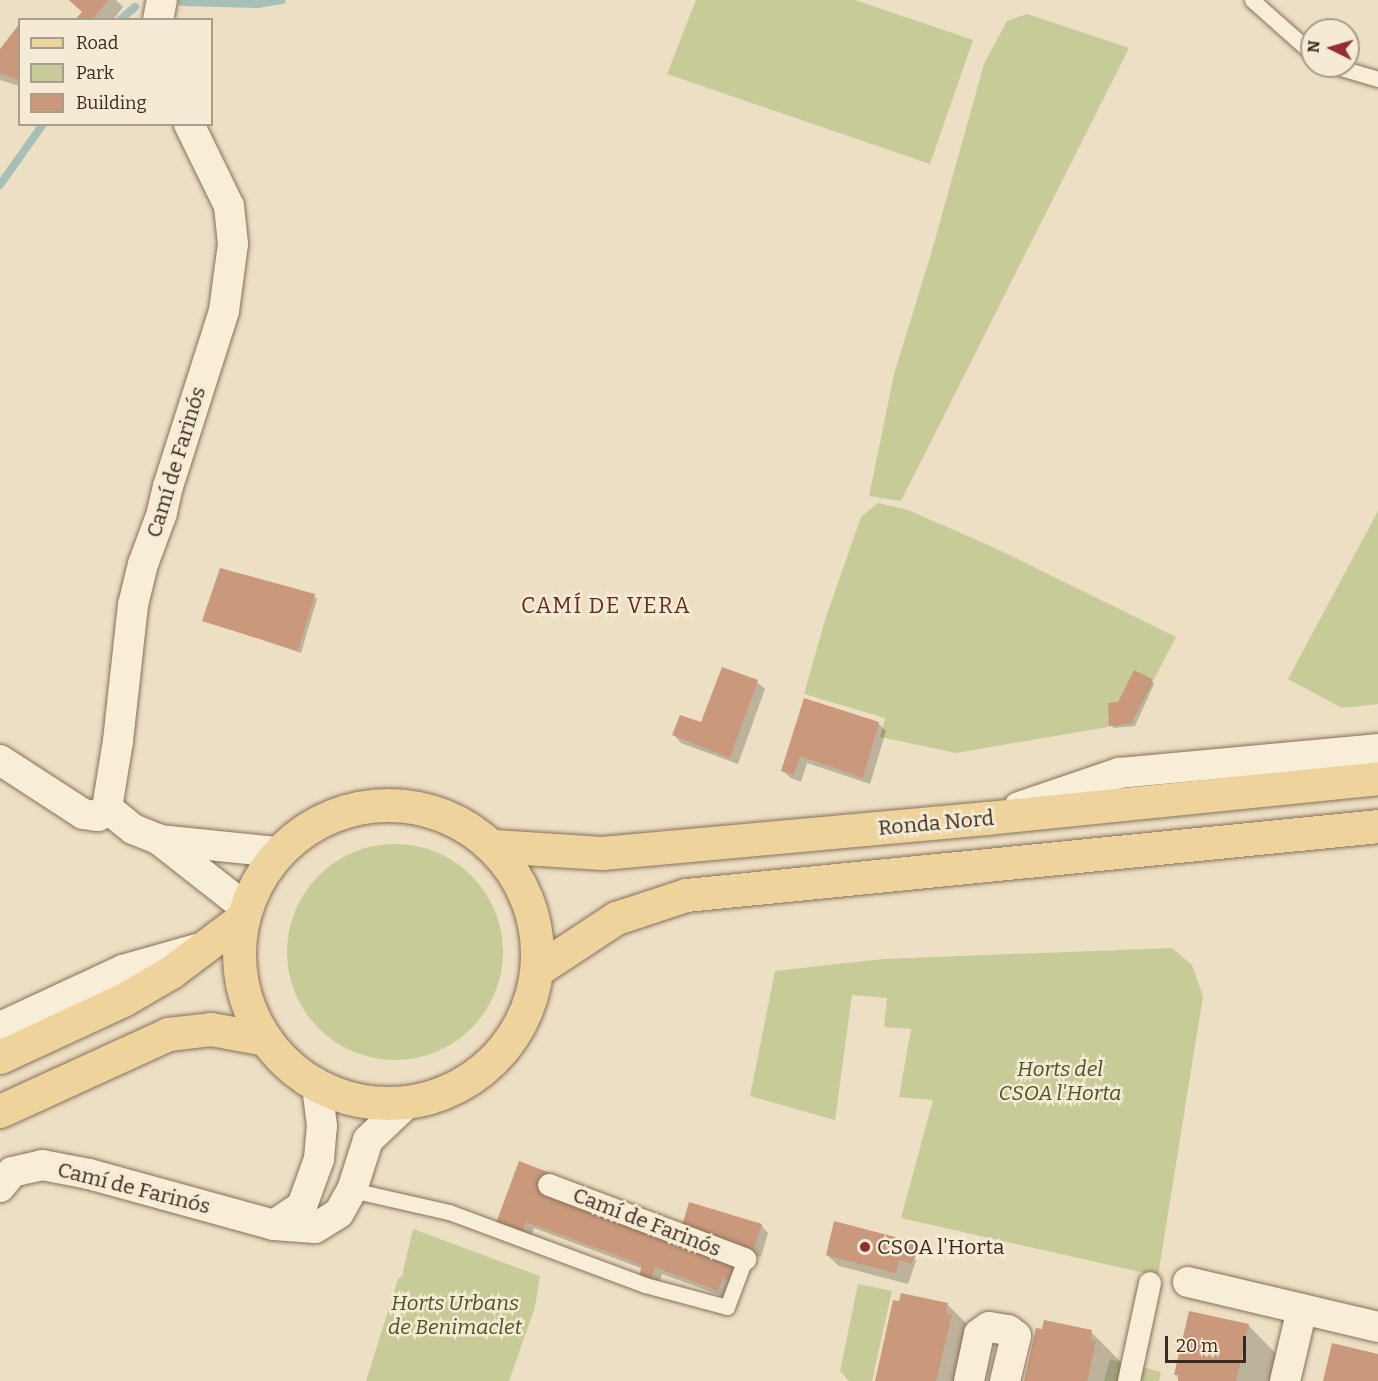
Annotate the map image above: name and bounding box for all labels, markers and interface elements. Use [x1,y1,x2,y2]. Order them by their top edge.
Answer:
legend [18,18,213,126]
north arrow [1300,18,1360,78]
text: Road [76,32,118,54]
text: N [1304,40,1324,54]
text: Park [76,62,114,84]
text: Building [76,92,147,114]
street label: Camí de Farinós [141,383,211,541]
district label: CAMÍ DE VERA [521,593,691,619]
street label: Ronda Nord [877,805,995,841]
park label: Horts del CSOA l'Horta [998,1056,1122,1106]
street label: Camí de Farinós [55,1157,213,1219]
street label: Camí de Farinós [569,1182,725,1262]
place label: CSOA l'Horta [877,1234,1004,1260]
marker: CSOA l'Horta [858,1240,872,1254]
park label: Horts Urbans de Benimaclet [388,1290,522,1340]
scale bar [1168,1324,1249,1362]
text: 20 m [1176,1335,1218,1357]

